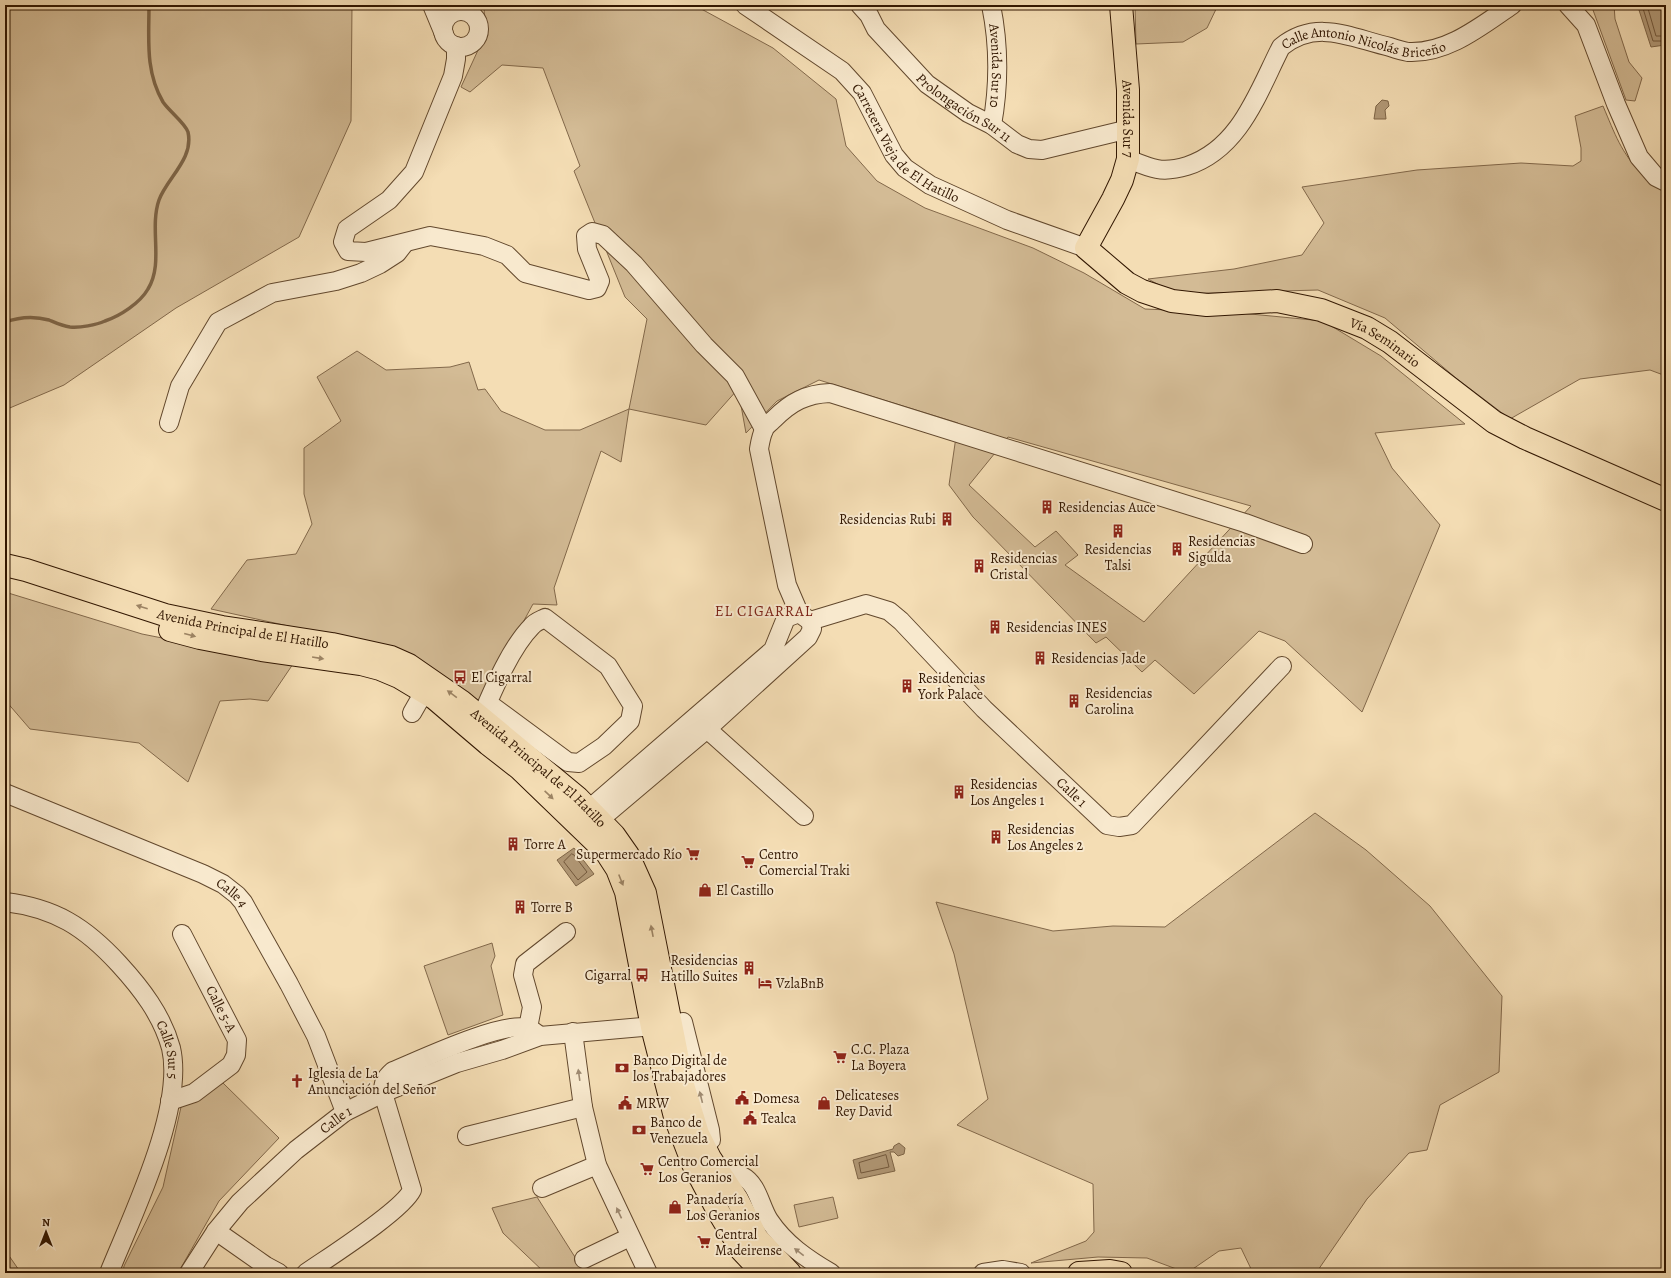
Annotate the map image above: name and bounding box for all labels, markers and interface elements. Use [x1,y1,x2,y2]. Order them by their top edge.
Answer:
street label: Avenida Sur 10 [985,21,1007,109]
street label: Calle Antonio Nicolás Briceño [1277,22,1448,62]
street label: Prolongación Sur 11 [912,69,1016,146]
street label: Avenida Sur 7 [1118,78,1138,158]
street label: Carretera Vieja de El Hatillo [848,79,963,207]
street label: Vía Seminario [1346,312,1424,372]
place label: Residencias Auce [1058,498,1156,517]
building icon: Residencias Auce [1039,499,1055,515]
place label: Residencias Rubi [839,510,936,529]
building icon: Residencias Rubi [939,511,955,527]
building icon: Residencias Talsi [1110,523,1126,539]
place label: Residencias Sigulda [1188,532,1255,567]
place label: Residencias Talsi [1084,540,1152,575]
building icon: Residencias Sigulda [1169,541,1185,557]
place label: Residencias Cristal [990,549,1057,584]
building icon: Residencias Cristal [971,558,987,574]
district label: EL CIGARRAL [715,601,813,621]
street label: Avenida Principal de El Hatillo [154,603,330,653]
one-way arrow [136,604,148,610]
place label: Residencias INES [1006,618,1107,637]
building icon: Residencias INES [987,619,1003,635]
one-way arrow [184,633,196,639]
place label: Residencias Jade [1051,649,1146,668]
building icon: Residencias Jade [1032,650,1048,666]
one-way arrow [312,655,324,661]
place label: El Cigarral [471,668,532,687]
bus stop icon: El Cigarral [452,669,468,685]
place label: Residencias York Palace [917,669,985,704]
building icon: Residencias York Palace [899,678,915,694]
place label: Residencias Carolina [1085,684,1152,719]
one-way arrow [447,690,457,698]
building icon: Residencias Carolina [1066,693,1082,709]
street label: Avenida Principal de El Hatillo [466,703,611,831]
street label: Calle 1 [1052,773,1092,811]
place label: Residencias Los Angeles 1 [970,775,1044,810]
building icon: Residencias Los Angeles 1 [951,784,967,800]
one-way arrow [544,791,554,800]
place label: Residencias Los Angeles 2 [1007,820,1083,855]
building icon: Residencias Los Angeles 2 [988,829,1004,845]
place label: Torre A [524,835,566,854]
building icon: Torre A [505,836,521,852]
place label: Supermercado Río [576,845,682,864]
place label: Centro Comercial Traki [759,845,850,880]
supermarket icon: Supermercado Río [685,846,701,862]
supermarket icon: Centro Comercial Traki [740,854,756,870]
street label: Calle 4 [213,873,253,911]
one-way arrow [619,875,625,887]
place label: El Castillo [716,881,774,900]
shop icon: El Castillo [697,882,713,898]
place label: Torre B [531,898,573,917]
building icon: Torre B [512,899,528,915]
one-way arrow [649,925,655,937]
place label: Residencias Hatillo Suites [661,951,738,986]
building icon: Residencias Hatillo Suites [741,960,757,976]
place label: Cigarral [585,966,632,985]
bus stop icon: Cigarral [634,967,650,983]
place label: VzlaBnB [775,974,824,993]
hotel icon: VzlaBnB [757,975,773,991]
street label: Calle 5-A [201,982,241,1036]
street label: Calle Sur 5 [152,1017,183,1080]
place label: C.C. Plaza La Boyera [851,1040,910,1075]
supermarket icon: C.C. Plaza La Boyera [832,1049,848,1065]
place label: Banco Digital de los Trabajadores [633,1051,727,1086]
bank icon: Banco Digital de los Trabajadores [614,1060,630,1076]
place label: Iglesia de La Anunciación del Señor [307,1064,437,1099]
one-way arrow [576,1069,582,1081]
church icon: Iglesia de La Anunciación del Señor [289,1073,305,1089]
place label: Delicateses Rey David [835,1086,899,1121]
place label: Domesa [753,1089,800,1108]
public building icon: Domesa [734,1090,750,1106]
one-way arrow [698,1091,704,1103]
place label: MRW [636,1094,670,1113]
public building icon: MRW [617,1095,633,1111]
shop icon: Delicateses Rey David [816,1095,832,1111]
street label: Calle 1 [315,1101,355,1138]
place label: Tealca [761,1109,797,1128]
public building icon: Tealca [742,1110,758,1126]
place label: Banco de Venezuela [649,1113,708,1148]
bank icon: Banco de Venezuela [631,1122,647,1138]
place label: Centro Comercial Los Geranios [658,1152,759,1187]
supermarket icon: Centro Comercial Los Geranios [639,1161,655,1177]
place label: Panadería Los Geranios [686,1190,760,1225]
shop icon: Panadería Los Geranios [667,1199,683,1215]
one-way arrow [616,1207,622,1218]
north arrow [26,1212,66,1252]
text: N [42,1215,50,1230]
place label: Central Madeirense [715,1225,782,1260]
supermarket icon: Central Madeirense [696,1234,712,1250]
one-way arrow [793,1248,804,1256]

